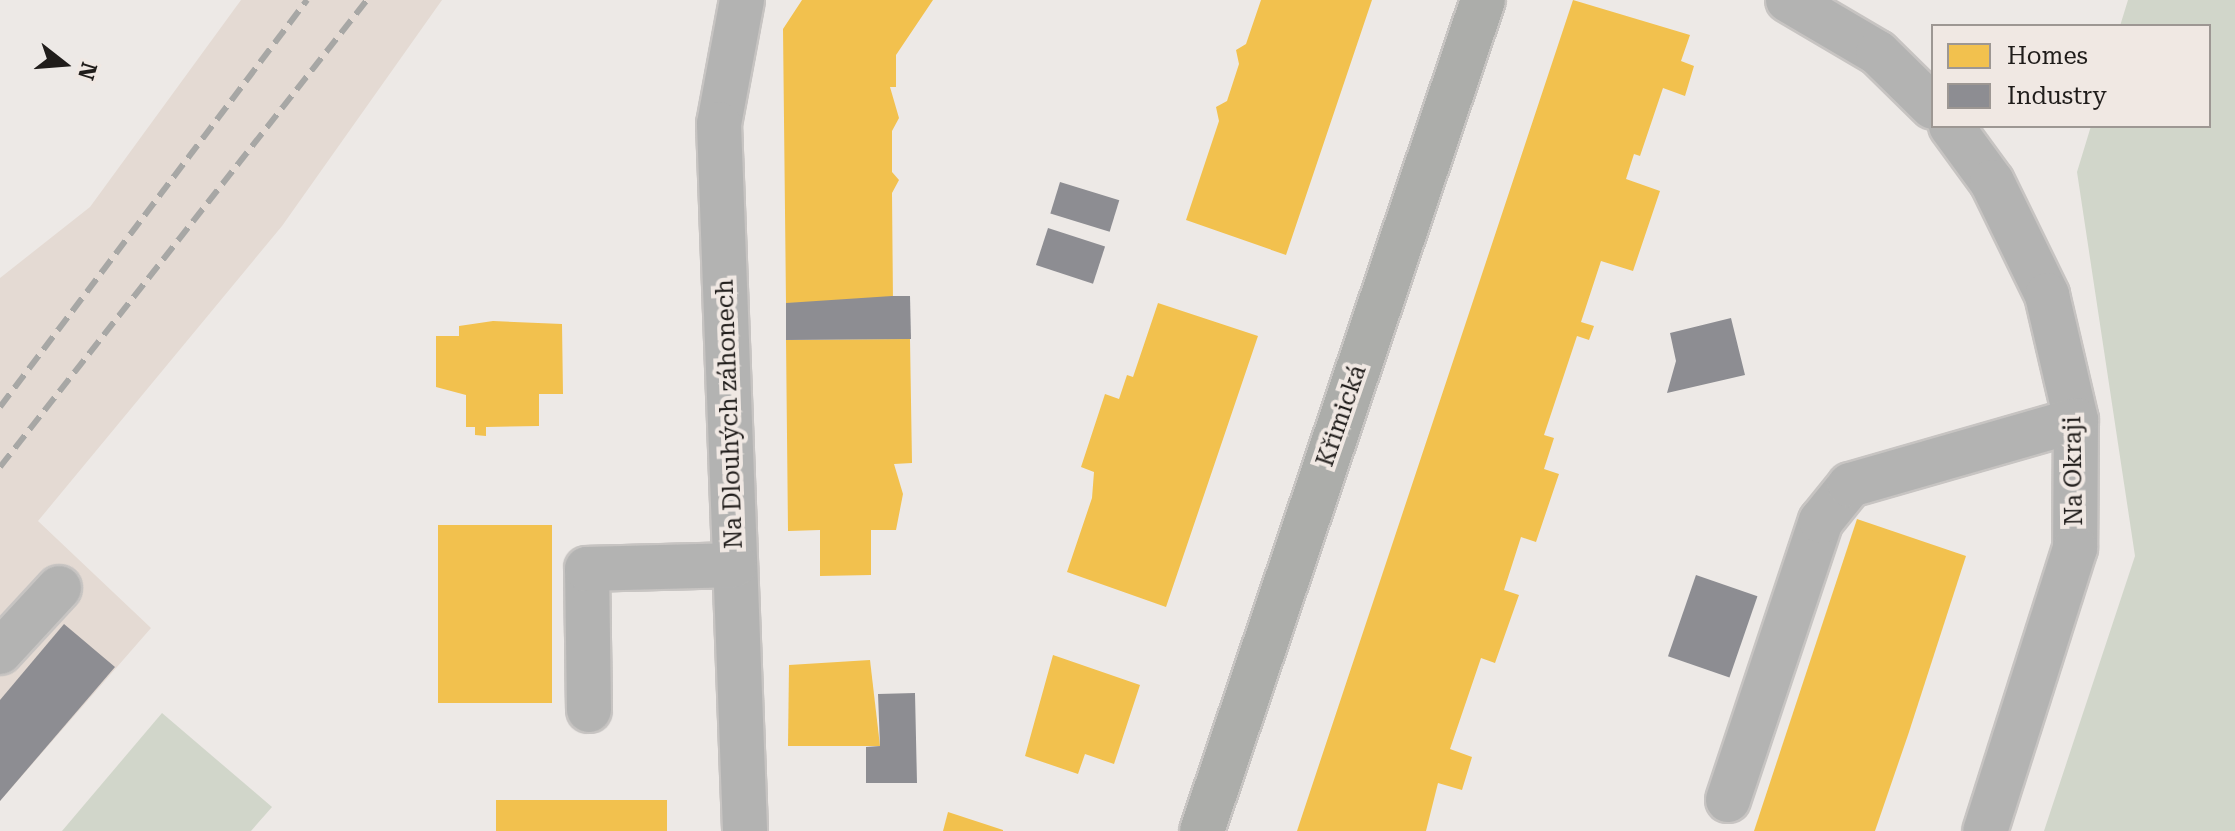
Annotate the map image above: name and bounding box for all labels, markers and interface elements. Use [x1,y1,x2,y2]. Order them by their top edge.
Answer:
north arrow [24,24,104,104]
legend [1931,24,2211,128]
text: Homes [2007,42,2088,70]
text: N [73,59,102,83]
text: Industry [2007,82,2107,110]
street label: Na Dlouhých záhonech [711,279,749,549]
street label: Křimická [1311,362,1373,470]
street label: Na Okraji [2059,416,2089,526]

